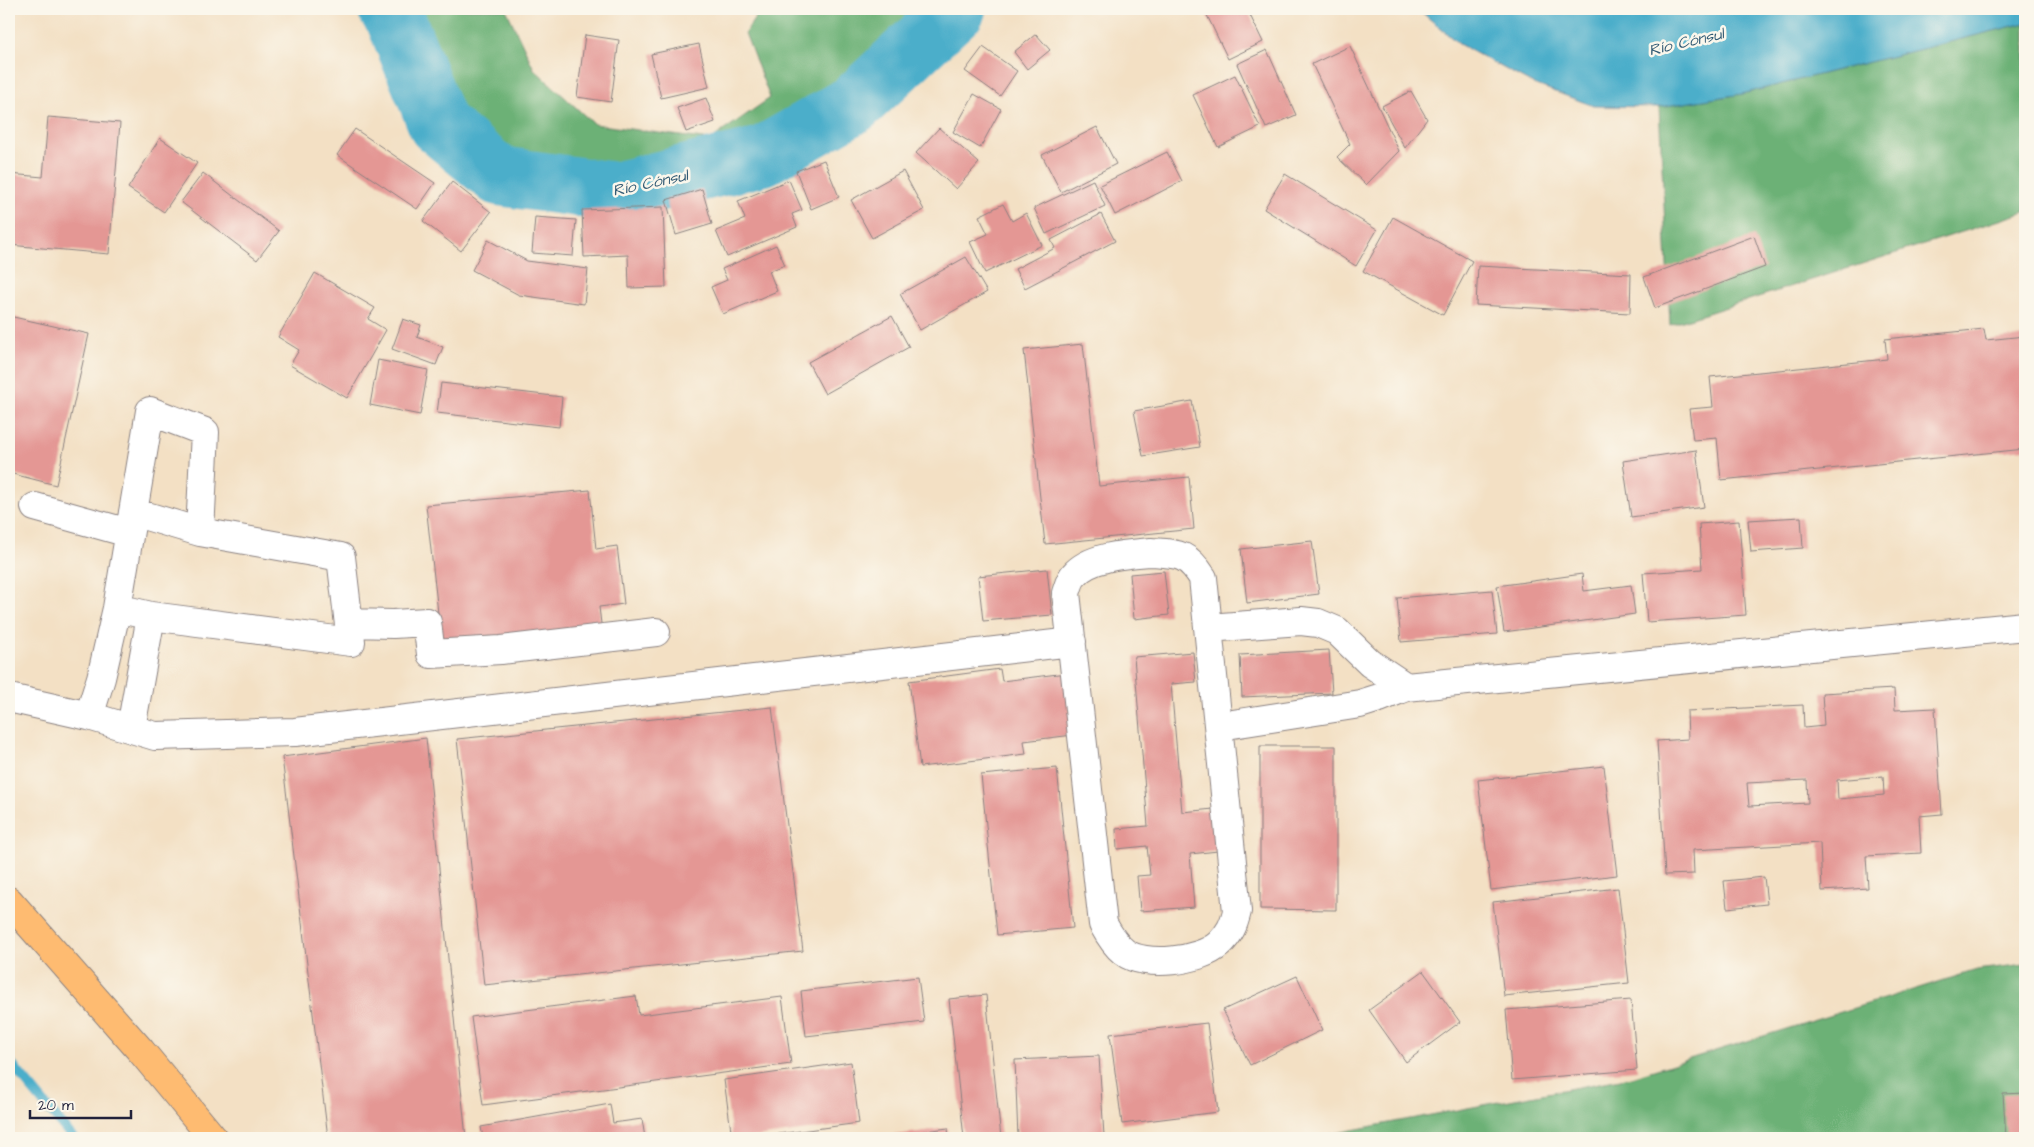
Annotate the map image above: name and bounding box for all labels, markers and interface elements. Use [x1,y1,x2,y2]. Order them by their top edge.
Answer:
water label: Río Cónsul [1647,22,1728,61]
water label: Río Cónsul [611,164,692,202]
scale bar [30,1087,131,1119]
text: 20 m [38,1095,74,1116]

